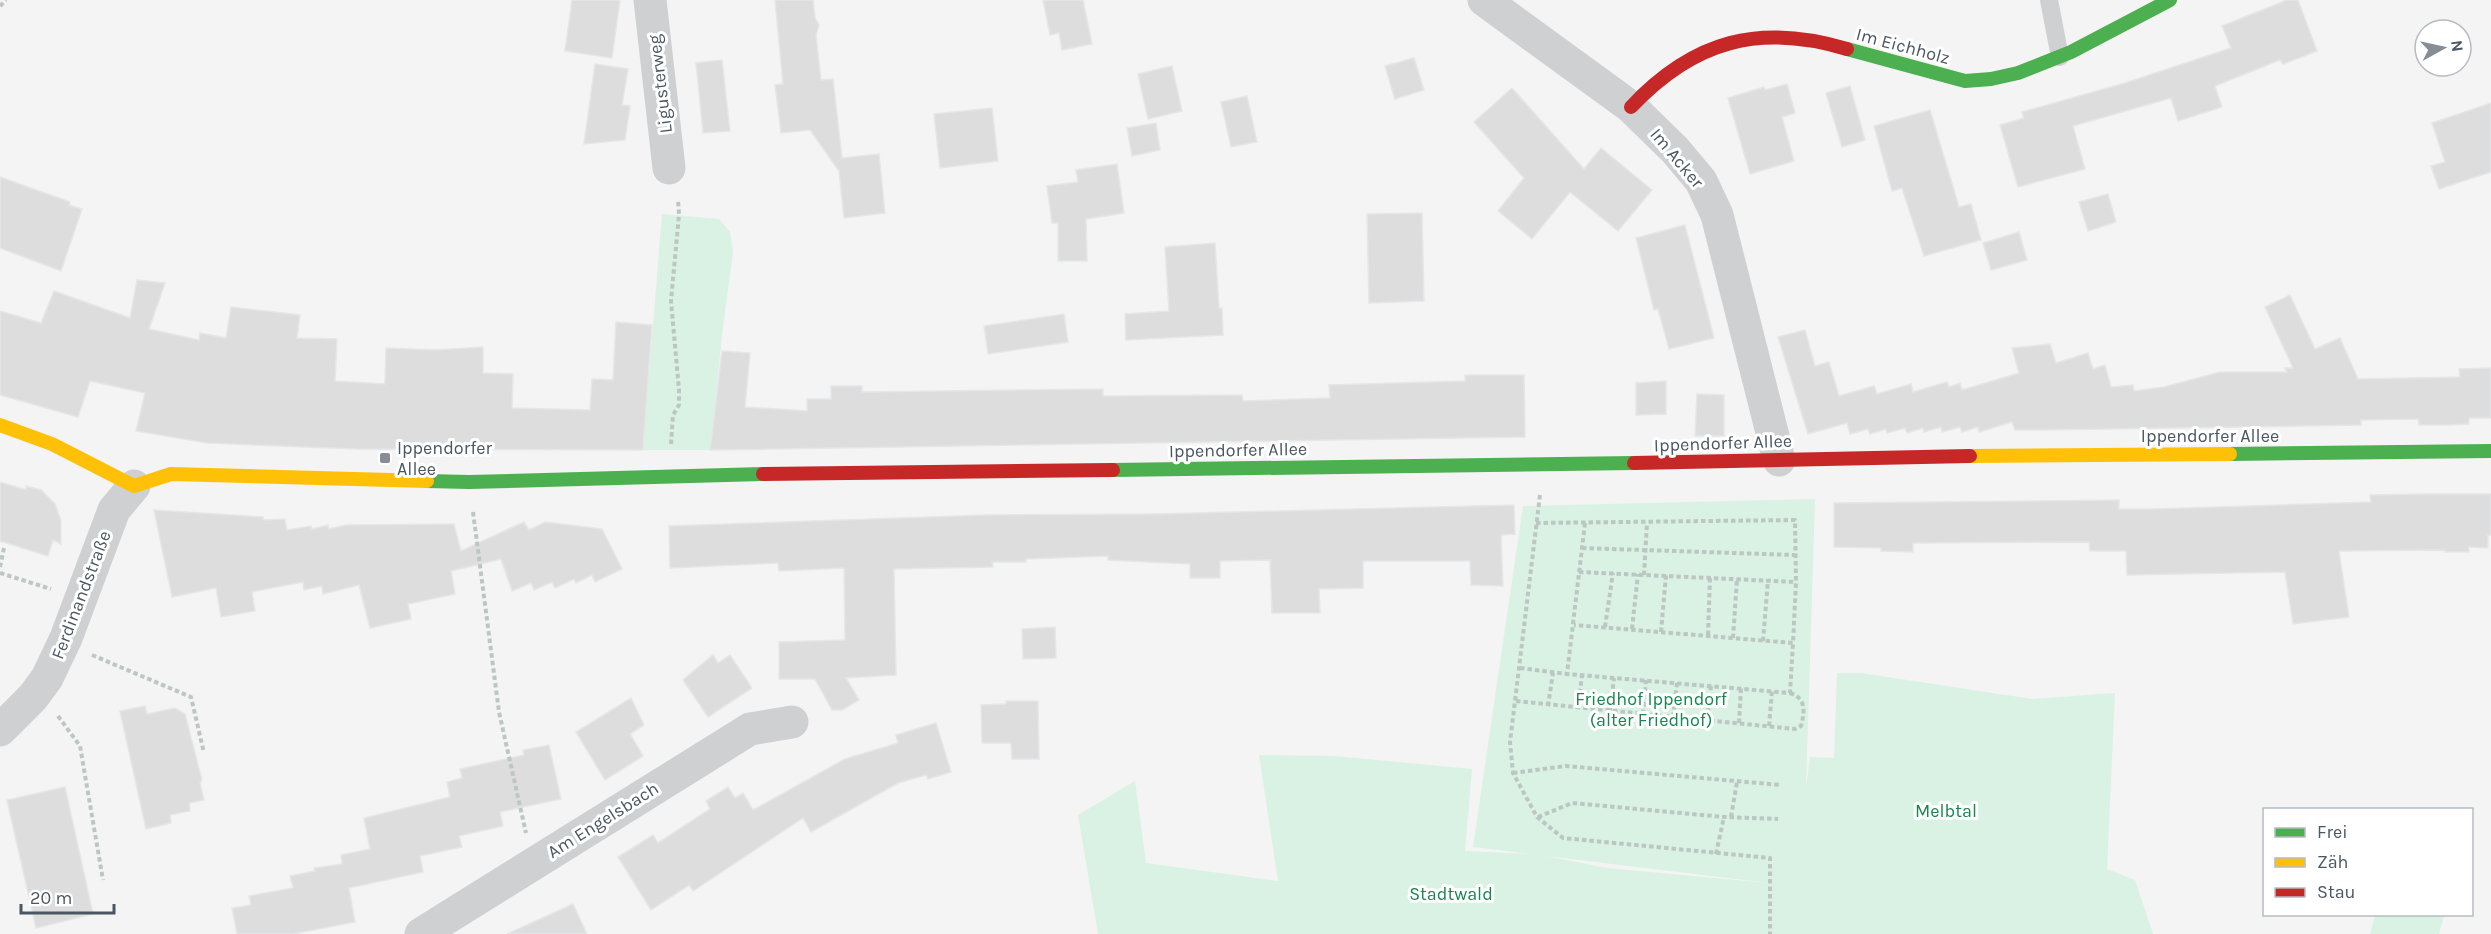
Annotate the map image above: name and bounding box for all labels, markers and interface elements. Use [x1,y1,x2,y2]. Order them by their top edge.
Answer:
north arrow [2413,18,2473,78]
street label: Im Eichholz [1854,23,1952,69]
street label: Ligusterweg [643,33,677,135]
text: N [2447,39,2468,53]
street label: Im Acker [1646,123,1709,193]
street label: Ippendorfer Allee [2141,425,2279,447]
street label: Ippendorfer Allee [1654,430,1792,456]
place label: Ippendorfer Allee [397,437,493,480]
street label: Ippendorfer Allee [1169,438,1307,462]
marker: Ippendorfer Allee [378,451,392,465]
street label: Ferdinandstraße [46,528,116,662]
park label: Friedhof Ippendorf (alter Friedhof) [1575,688,1728,731]
street label: Am Engelsbach [543,777,663,863]
park label: Melbtal [1915,800,1977,822]
legend [2263,808,2473,916]
text: Frei [2317,821,2348,843]
text: Zäh [2317,851,2348,873]
scale bar [21,877,114,915]
text: Stau [2317,881,2355,903]
park label: Stadtwald [1409,883,1493,905]
text: 20 m [30,887,72,909]

